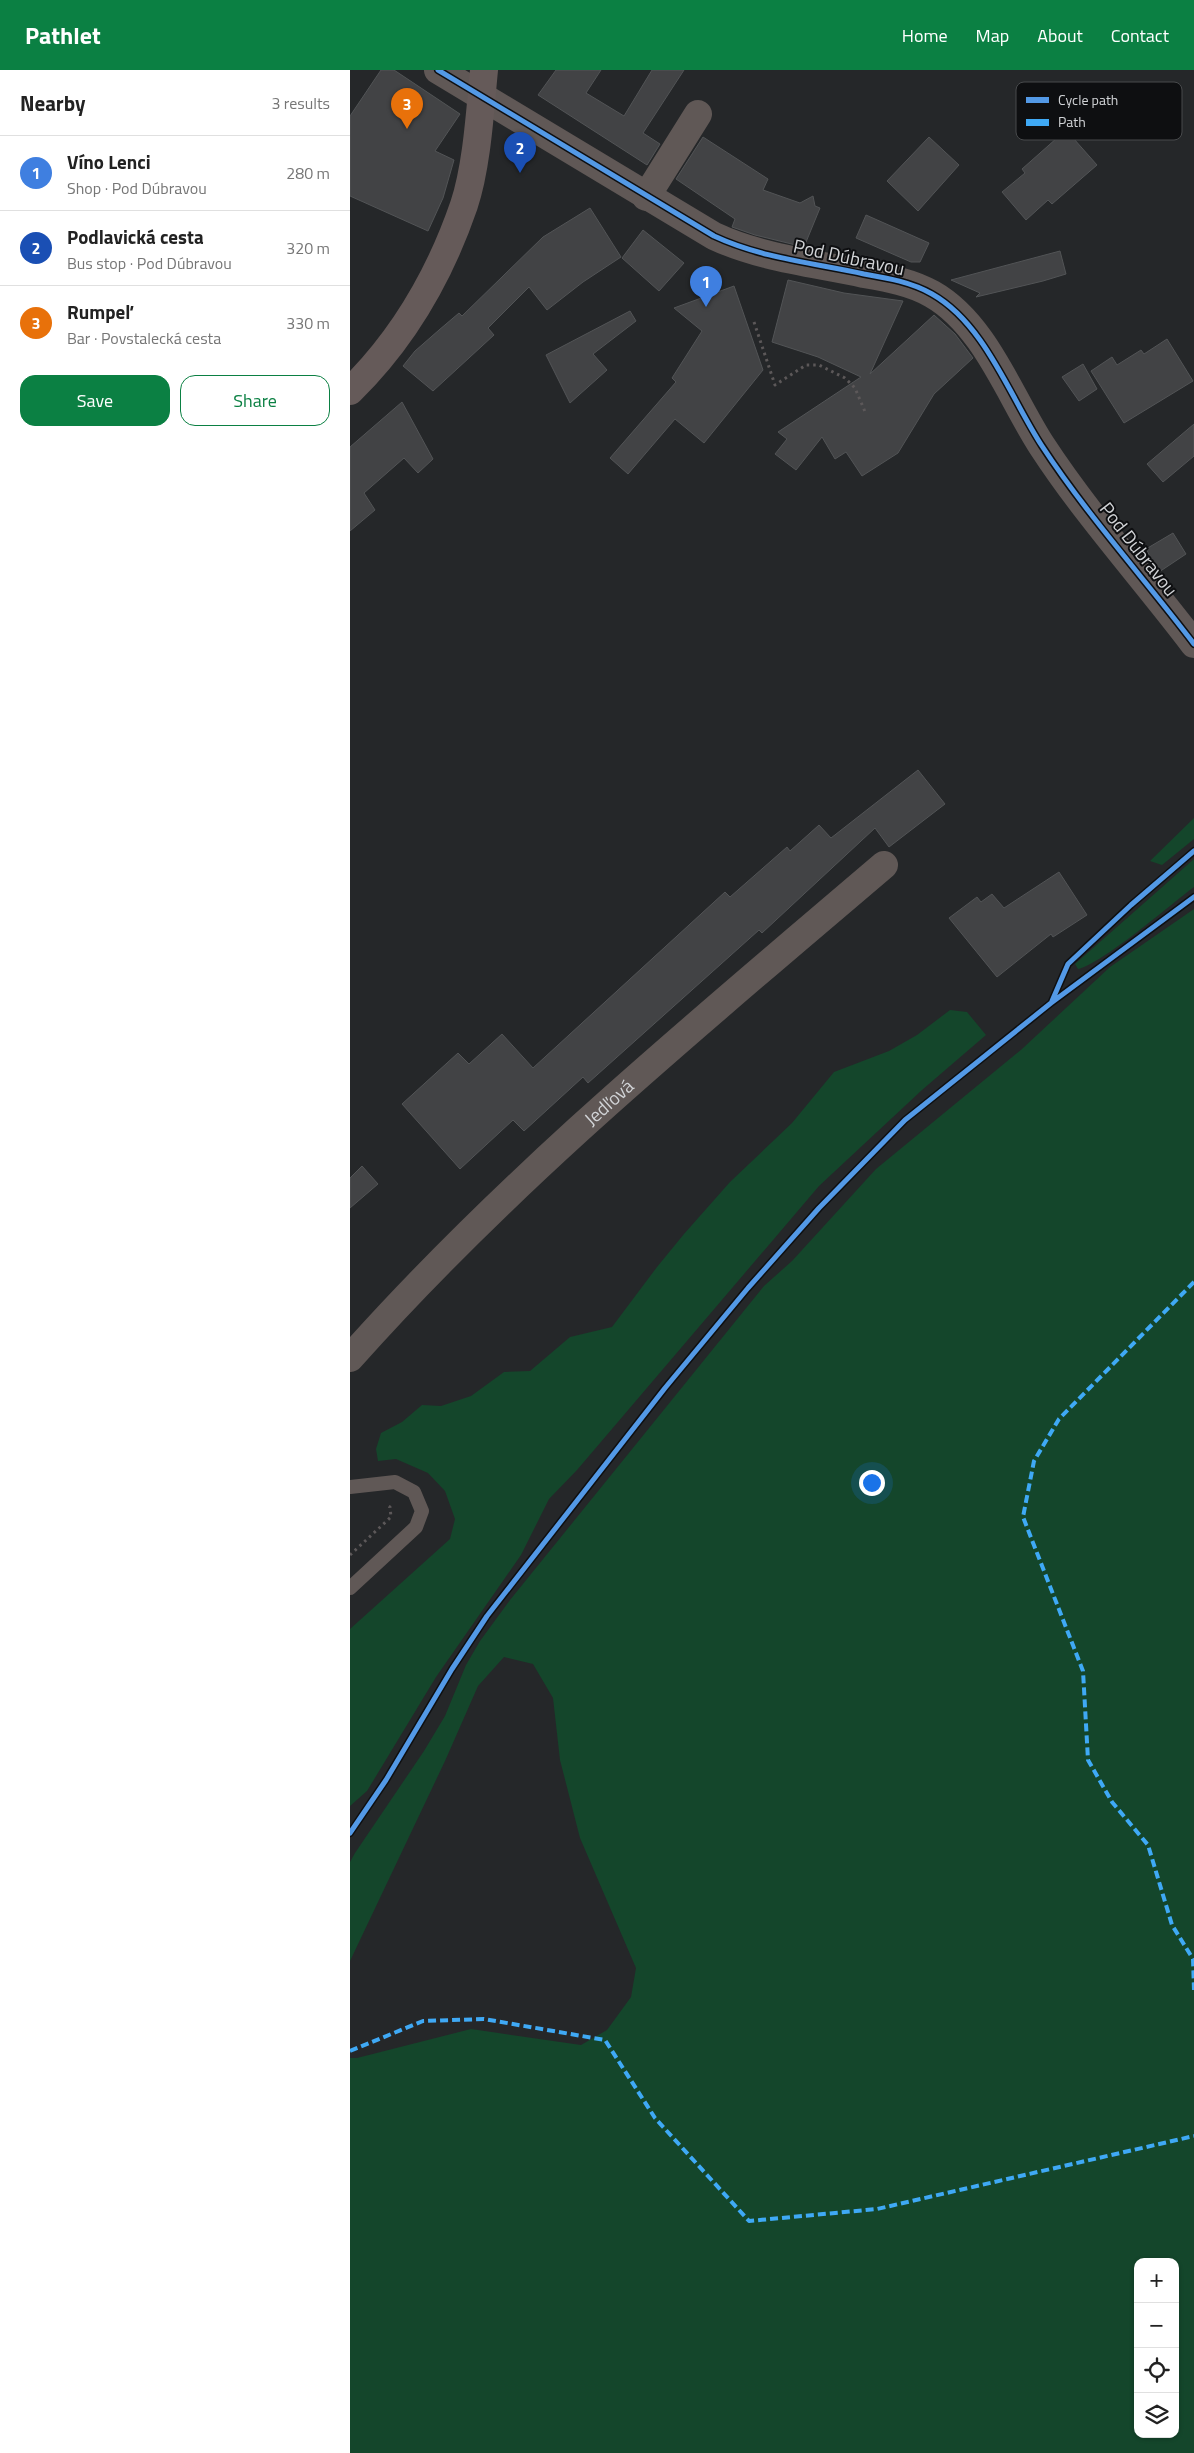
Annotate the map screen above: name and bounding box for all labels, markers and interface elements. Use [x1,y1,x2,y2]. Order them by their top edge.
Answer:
text: Pathlet [25,17,101,53]
text: Home [902,22,948,49]
text: Map [976,22,1009,49]
text: About [1037,22,1083,49]
text: Contact [1111,22,1169,49]
legend [1016,82,1182,140]
text: Nearby [20,87,85,119]
pin: 3 [391,88,423,129]
text: Cycle path [1058,89,1118,110]
text: 3 results [271,91,330,115]
text: Path [1058,111,1086,132]
pin: 2 [504,132,536,173]
text: Víno Lenci [67,147,151,176]
text: 1 [32,161,40,185]
text: 280 m [286,161,330,185]
text: Shop · Pod Dúbravou [67,176,207,200]
text: Podlavická cesta [67,222,204,251]
street label: Pod Dúbravou [791,231,907,282]
text: 2 [32,236,40,260]
text: 320 m [286,236,330,260]
text: Bus stop · Pod Dúbravou [67,251,232,275]
pin: 1 [690,266,722,307]
text: Rumpeľ [67,297,132,326]
text: 3 [32,311,40,335]
text: 330 m [286,311,330,335]
text: Bar · Povstalecká cesta [67,326,221,350]
button: Save [20,375,170,426]
button: Share [180,375,330,426]
street label: Pod Dúbravou [1093,495,1186,602]
street label: Jedľová [577,1071,640,1132]
your location [859,1470,885,1496]
map controls [1134,2258,1179,2438]
button: + [1134,2258,1179,2303]
button: − [1134,2303,1179,2348]
button: locate [1134,2348,1179,2393]
button: layers [1134,2393,1179,2438]

